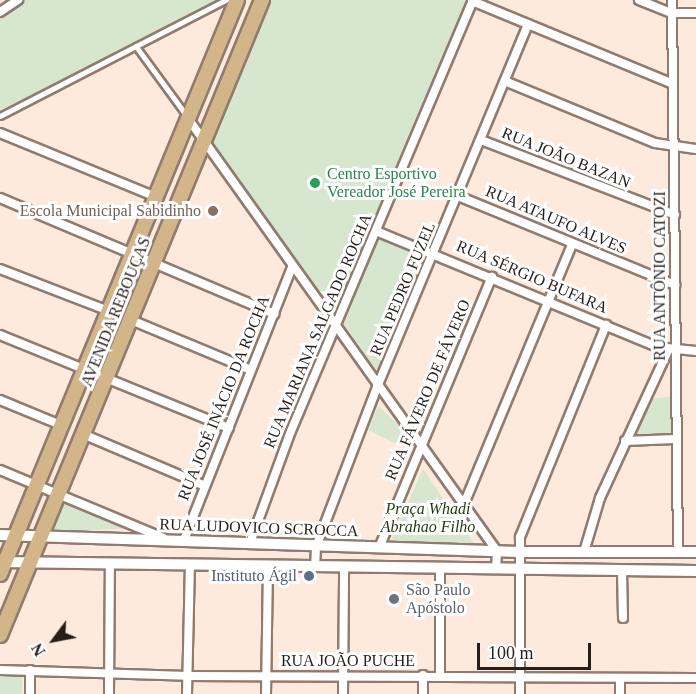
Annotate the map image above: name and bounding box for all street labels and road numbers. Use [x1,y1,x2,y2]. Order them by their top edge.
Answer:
street label: RUA JOÃO BAZAN [499,123,633,193]
street label: RUA ATAUFO ALVES [482,181,630,259]
street label: RUA ANTÔNIO CATOZI [650,190,670,362]
street label: RUA MARIANA SALGADO ROCHA [259,210,377,452]
street label: RUA PEDRO FUZEL [366,219,440,359]
street label: AVENIDA REBOUÇAS [77,234,155,390]
street label: RUA SÉRGIO BUFARA [453,236,611,318]
street label: RUA JOSÉ INÁCIO DA ROCHA [174,292,274,504]
street label: RUA FÁVERO DE FÁVERO [381,296,475,484]
street label: RUA LUDOVICO SCROCCA [159,515,359,541]
street label: RUA JOÃO PUCHE [280,651,416,671]

